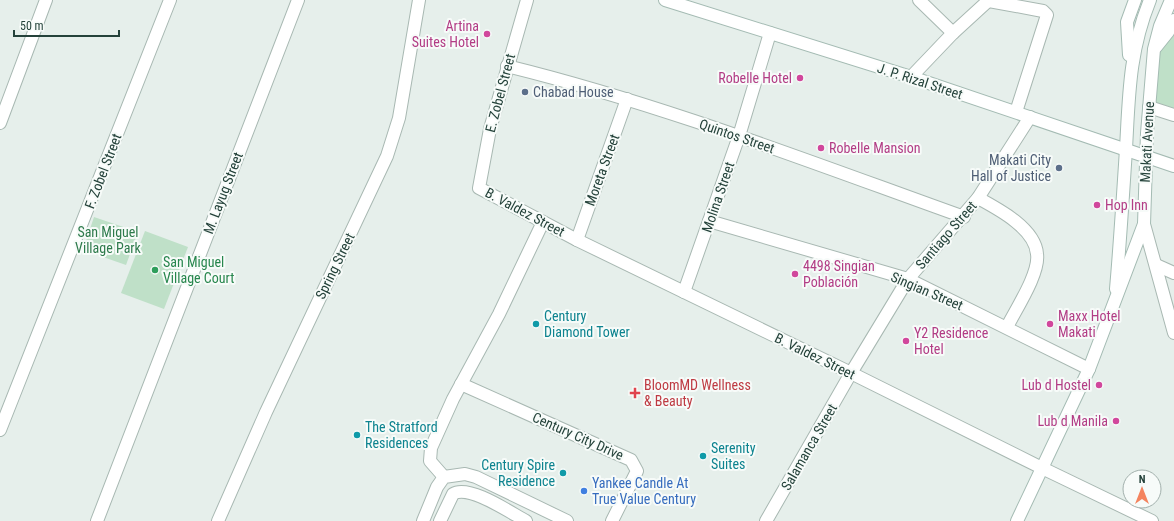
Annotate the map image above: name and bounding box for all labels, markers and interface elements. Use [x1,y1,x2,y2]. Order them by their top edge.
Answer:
scale bar [14,12,119,38]
place label: Artina Suites Hotel [412,18,479,50]
text: 50 m [20,19,44,33]
marker: Artina Suites Hotel [482,29,492,39]
street label: E. Zobel Street [482,52,518,134]
street label: J. P. Rizal Street [875,60,965,102]
place label: Robelle Hotel [718,70,792,86]
marker: Robelle Hotel [795,73,805,83]
place label: Chabad House [533,84,614,100]
marker: Chabad House [520,87,530,97]
street label: Makati Avenue [1137,101,1157,183]
street label: Quintos Street [697,116,777,156]
street label: F. Zobel Street [81,131,125,211]
street label: Moreta Street [582,132,622,208]
place label: Robelle Mansion [829,140,921,156]
marker: Robelle Mansion [816,143,826,153]
street label: M. Layug Street [200,150,246,236]
place label: Makati City Hall of Justice [971,152,1051,184]
street label: Molina Street [698,160,738,234]
marker: Makati City Hall of Justice [1054,163,1064,173]
street label: B. Valdez Street [483,184,567,240]
place label: Hop Inn [1105,197,1148,213]
street label: Santiago Street [912,198,980,272]
marker: Hop Inn [1092,200,1102,210]
park label: San Miguel Village Park [75,224,142,256]
street label: Spring Street [312,230,358,302]
place label: San Miguel Village Court [163,254,234,286]
place label: 4498 Singian Población [803,258,875,290]
marker: San Miguel Village Court [150,265,160,275]
marker: 4498 Singian Población [790,269,800,279]
street label: Singian Street [888,269,966,313]
place label: Century Diamond Tower [544,308,630,340]
place label: Maxx Hotel Makati [1058,308,1120,340]
marker: Century Diamond Tower [531,319,541,329]
marker: Maxx Hotel Makati [1045,319,1055,329]
place label: Y2 Residence Hotel [914,325,989,357]
street label: B. Valdez Street [772,330,858,382]
marker: Y2 Residence Hotel [901,336,911,346]
place label: BloomMD Wellness & Beauty [644,377,751,409]
place label: Lub d Hostel [1022,377,1091,393]
marker: Lub d Hostel [1094,380,1104,390]
marker: BloomMD Wellness & Beauty [629,387,641,399]
street label: Salamanca Street [778,401,840,493]
street label: Century City Drive [530,409,626,463]
place label: Lub d Manila [1037,413,1108,429]
marker: Lub d Manila [1111,416,1121,426]
place label: The Stratford Residences [365,419,438,451]
marker: The Stratford Residences [352,430,362,440]
place label: Serenity Suites [711,440,756,472]
marker: Serenity Suites [698,451,708,461]
place label: Century Spire Residence [481,457,555,489]
marker: Century Spire Residence [558,468,568,478]
north arrow [1122,469,1162,509]
text: N [1139,473,1146,486]
place label: Yankee Candle At True Value Century [592,475,696,507]
marker: Yankee Candle At True Value Century [579,486,589,496]

